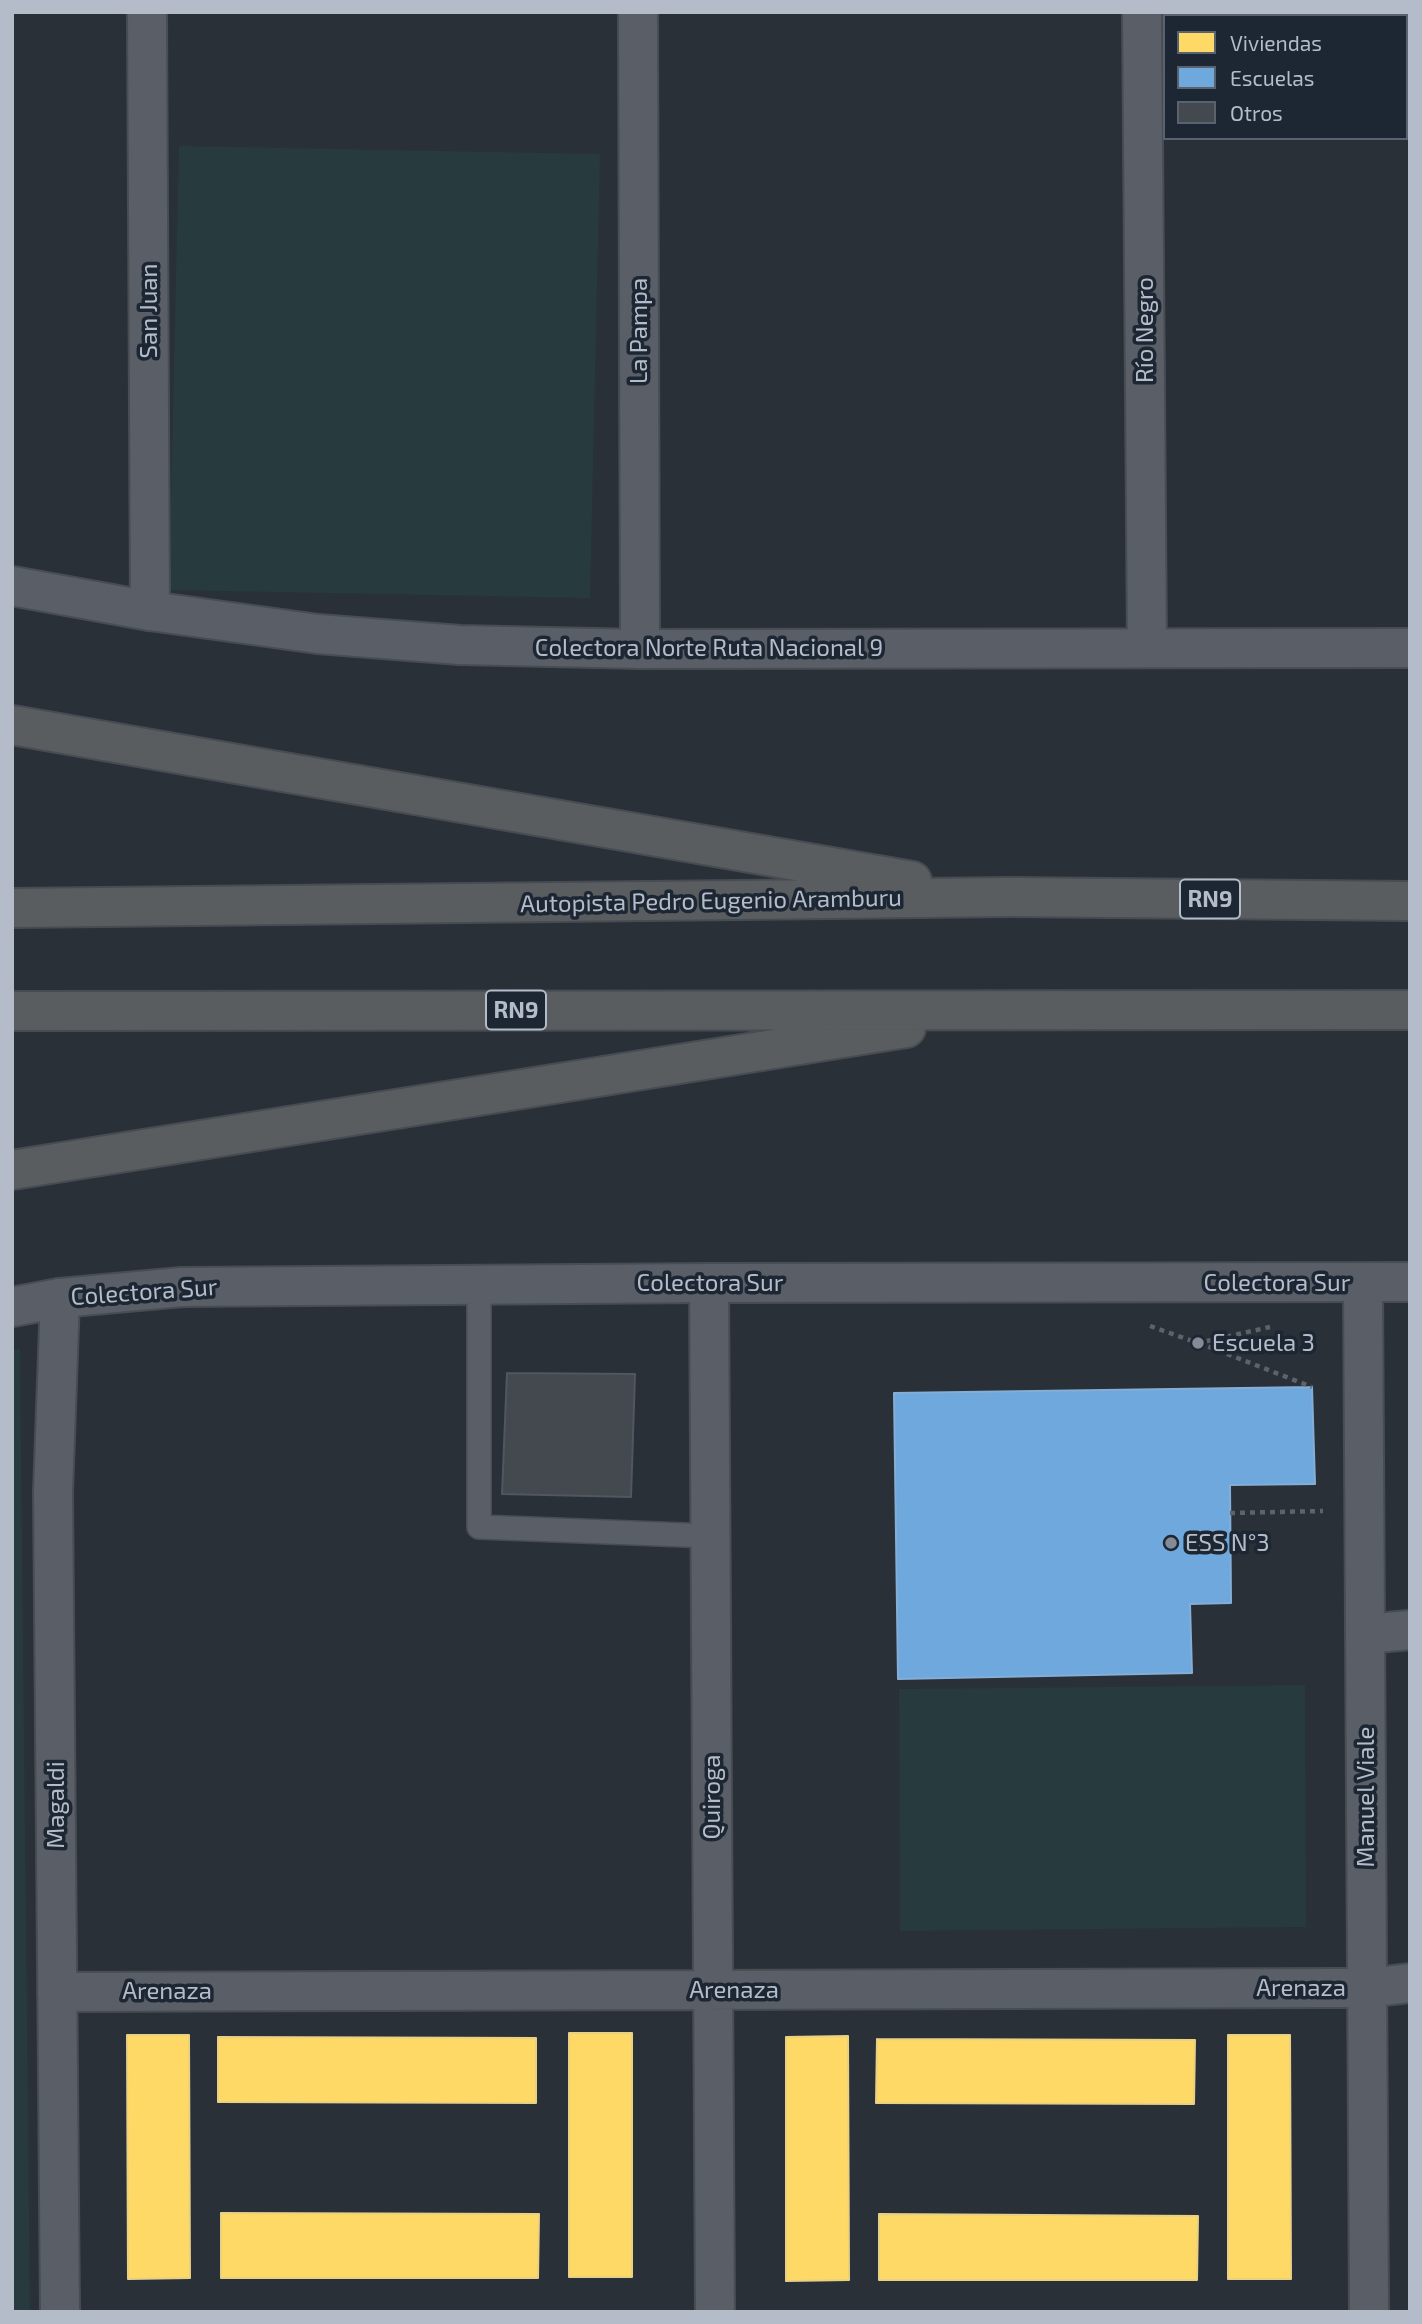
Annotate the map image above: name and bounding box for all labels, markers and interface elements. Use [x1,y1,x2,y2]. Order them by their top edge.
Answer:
legend [1163,14,1408,140]
text: Viviendas [1230,30,1322,55]
text: Escuelas [1230,65,1314,90]
text: Otros [1230,100,1283,125]
street label: San Juan [135,264,163,358]
street label: Río Negro [1131,277,1159,383]
street label: La Pampa [625,278,653,384]
street label: Colectora Norte Ruta Nacional 9 [535,634,883,662]
road number: RN9 [1180,879,1240,918]
street label: Autopista Pedro Eugenio Aramburu [520,883,902,919]
road number: RN9 [486,990,546,1030]
street label: Colectora Sur [637,1269,783,1297]
street label: Colectora Sur [1204,1269,1350,1297]
street label: Colectora Sur [70,1273,218,1311]
place label: Escuela 3 [1212,1329,1315,1357]
marker: Escuela 3 [1190,1335,1206,1351]
place label: ESS N°3 [1185,1529,1270,1557]
marker: ESS N°3 [1163,1535,1179,1551]
street label: Manuel Viale [1352,1727,1380,1867]
street label: Quiroga [698,1754,726,1840]
street label: Magaldi [42,1761,70,1849]
street label: Arenaza [1256,1974,1346,2002]
street label: Arenaza [689,1976,779,2004]
street label: Arenaza [122,1977,212,2005]

